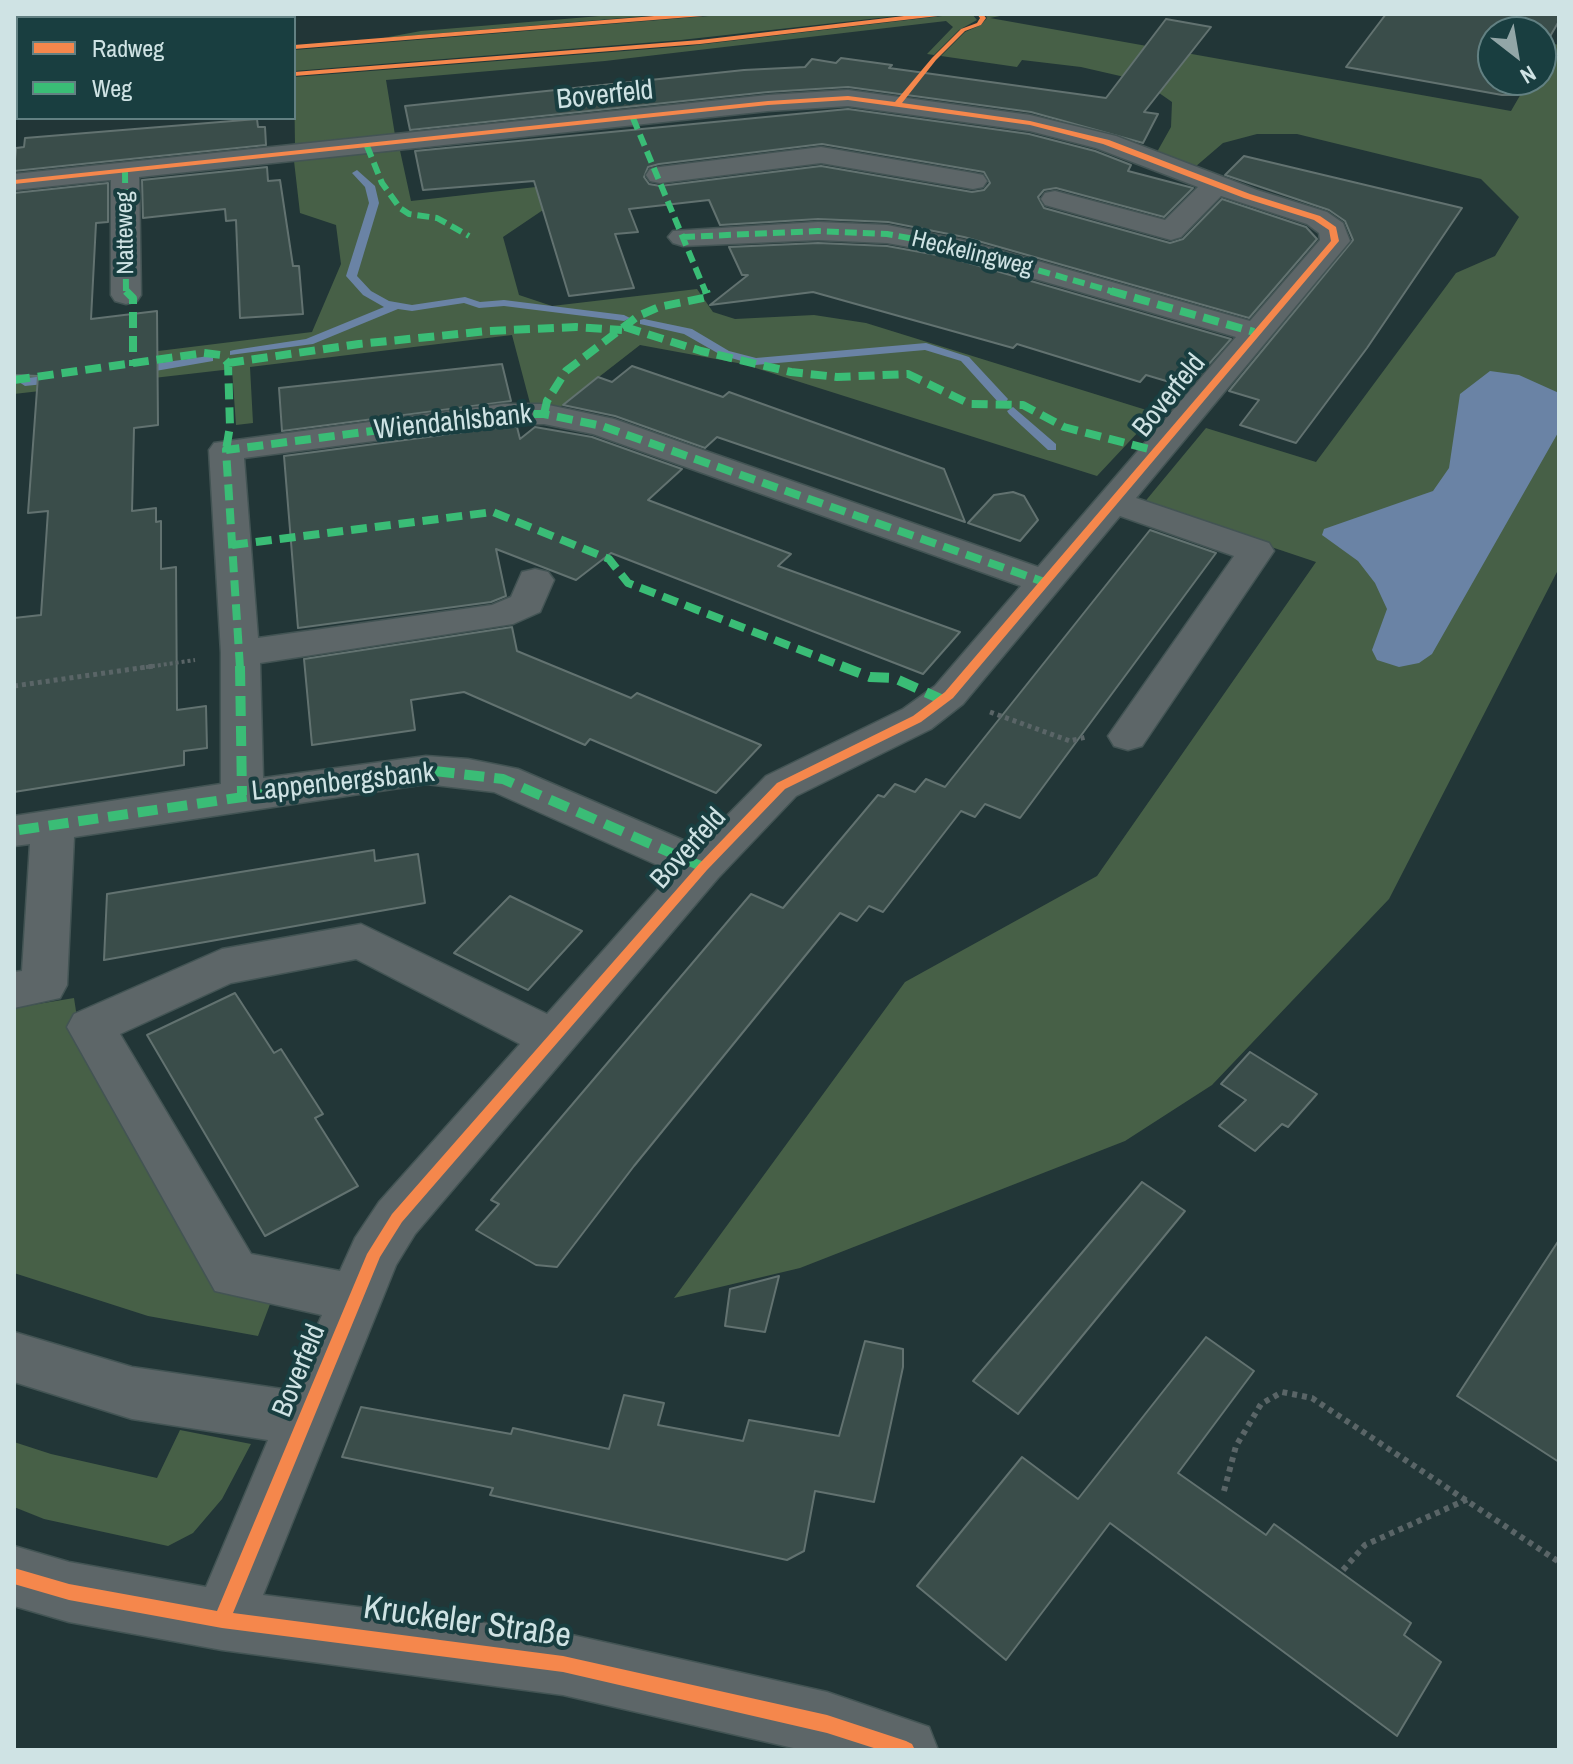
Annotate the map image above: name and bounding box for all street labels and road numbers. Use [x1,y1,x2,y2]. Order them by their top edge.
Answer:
street label: Boverfeld [555,74,655,118]
street label: Natteweg [111,191,141,275]
street label: Heckelingweg [909,225,1035,283]
street label: Boverfeld [1126,348,1214,444]
street label: Wiendahlsbank [373,398,533,448]
street label: Lappenbergsbank [250,757,436,809]
street label: Boverfeld [644,802,734,896]
street label: Boverfeld [266,1320,334,1422]
street label: Kruckeler Straße [361,1588,573,1658]

